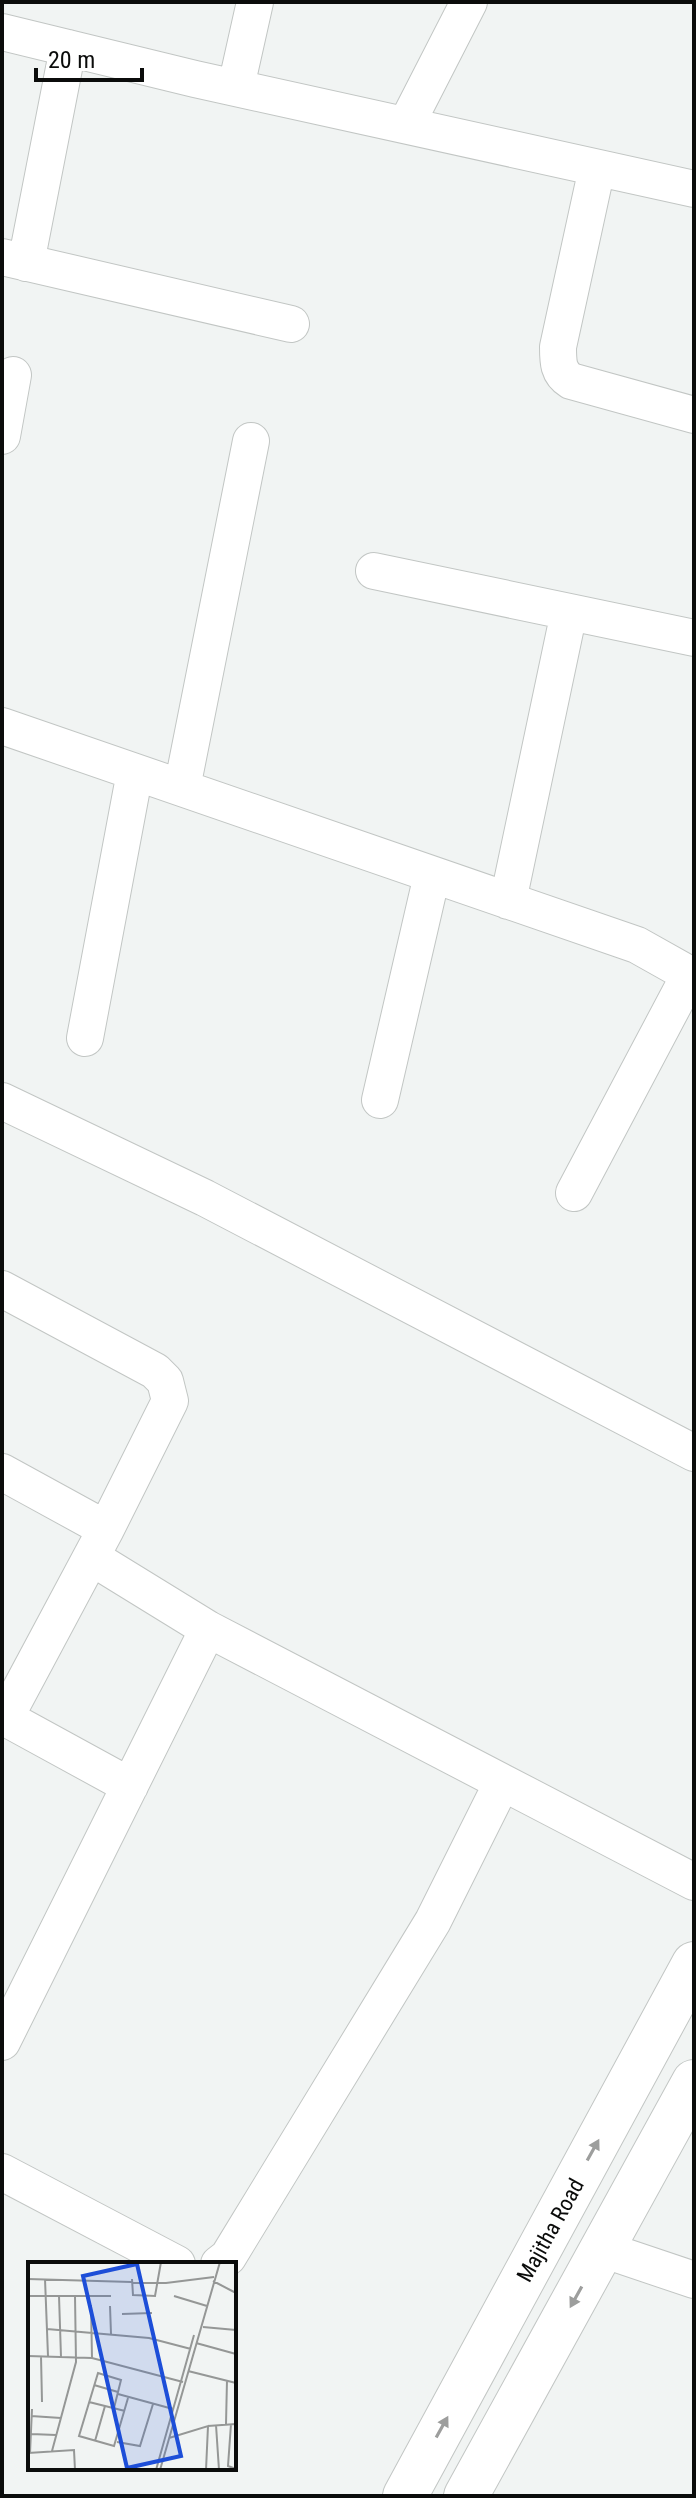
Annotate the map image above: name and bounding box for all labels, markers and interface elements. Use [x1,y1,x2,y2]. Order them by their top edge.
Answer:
scale bar [36,32,142,82]
text: 20 m [48,46,95,74]
one-way arrow [586,2139,600,2161]
street label: Majitha Road [512,2174,589,2286]
inset map [28,2262,236,2470]
one-way arrow [569,2286,582,2309]
one-way arrow [435,2416,449,2439]

